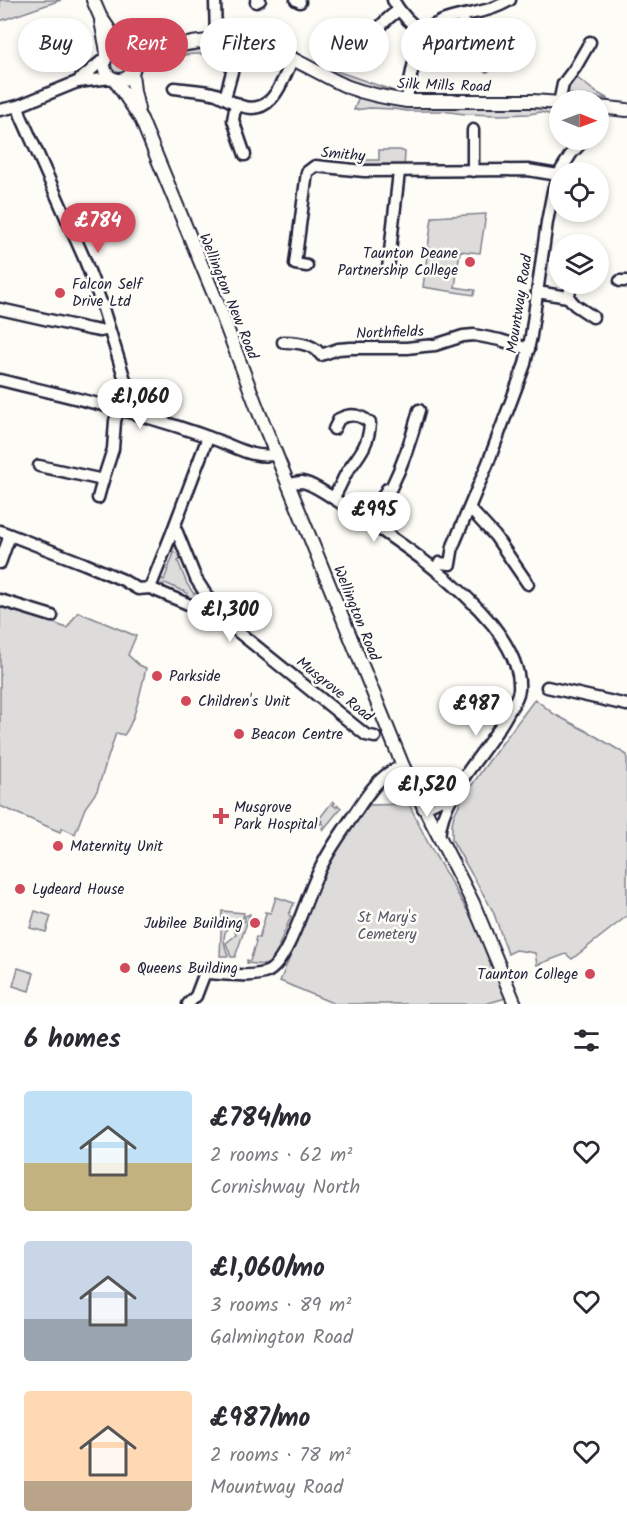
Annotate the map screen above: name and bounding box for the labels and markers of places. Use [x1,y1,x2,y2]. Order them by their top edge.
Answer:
pin: £784 [62,203,134,254]
place label: Taunton Deane Partnership College [337,242,458,283]
marker: Taunton Deane Partnership College [463,255,477,269]
place label: Falcon Self Drive Ltd [72,273,143,314]
marker: Falcon Self Drive Ltd [53,286,67,300]
pin: £1,060 [91,379,189,430]
pin: £995 [338,492,410,543]
pin: £1,300 [181,592,279,643]
place label: Parkside [169,665,221,689]
marker: Parkside [150,669,164,683]
pin: £987 [440,686,512,737]
place label: Children's Unit [198,690,291,714]
marker: Children's Unit [179,694,193,708]
place label: Beacon Centre [251,723,343,747]
marker: Beacon Centre [232,727,246,741]
pin: £1,520 [378,767,476,818]
place label: Musgrove Park Hospital [234,796,318,837]
marker: Musgrove Park Hospital [212,807,230,825]
place label: Maternity Unit [70,835,163,859]
marker: Maternity Unit [51,839,65,853]
place label: Lydeard House [32,878,124,902]
marker: Lydeard House [13,882,27,896]
place label: Jubilee Building [144,912,243,936]
marker: Jubilee Building [248,916,262,930]
place label: Queens Building [137,957,238,981]
marker: Queens Building [118,961,132,975]
place label: Taunton College [477,963,578,987]
marker: Taunton College [583,967,597,981]

